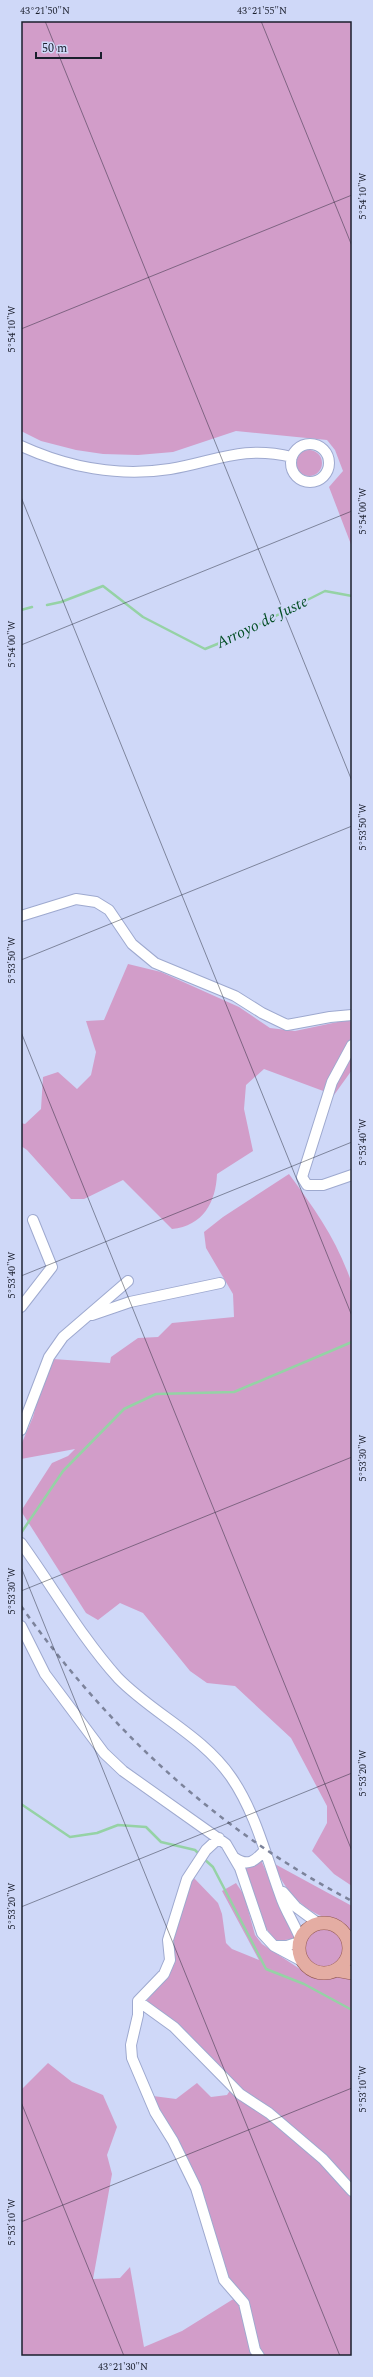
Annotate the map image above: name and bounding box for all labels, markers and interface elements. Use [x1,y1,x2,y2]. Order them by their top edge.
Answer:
text: 43°21'50"N [20,3,70,19]
text: 43°21'55"N [237,3,287,19]
scale bar [36,34,101,60]
text: 50 m [42,39,67,58]
text: 5°54'10"W [355,172,371,219]
text: 5°54'10"W [4,305,20,352]
text: 5°54'00"W [355,487,371,534]
water label: Arroyo de Juste [211,589,312,655]
text: 5°54'00"W [4,620,20,667]
text: 5°53'50"W [355,803,371,850]
text: 5°53'50"W [4,936,20,983]
text: 5°53'40"W [355,1118,371,1165]
text: 5°53'40"W [4,1251,20,1298]
text: 5°53'30"W [355,1434,371,1481]
text: 5°53'30"W [4,1567,20,1614]
text: 5°53'20"W [355,1749,371,1796]
text: 5°53'20"W [4,1882,20,1929]
text: 5°53'10"W [355,2065,371,2112]
text: 5°53'10"W [4,2198,20,2245]
text: 43°21'30"N [98,2359,148,2375]

